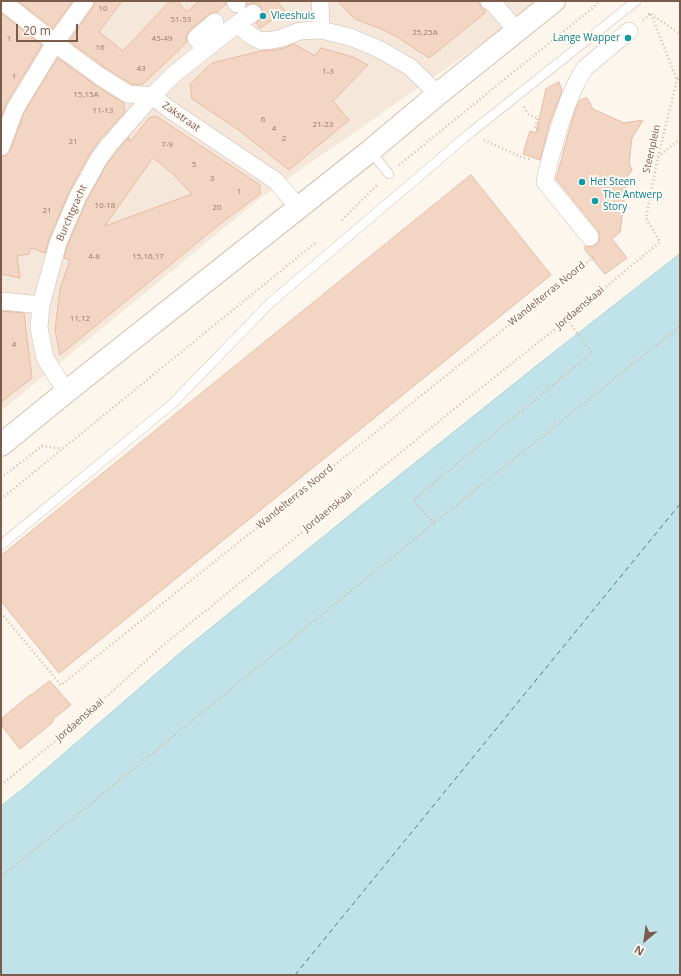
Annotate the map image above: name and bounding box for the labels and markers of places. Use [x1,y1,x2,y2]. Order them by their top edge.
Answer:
place label: Vleeshuis [271,10,315,22]
marker: Vleeshuis [258,11,268,21]
place label: Lange Wapper [553,32,620,44]
marker: Lange Wapper [623,33,633,43]
place label: Het Steen [590,176,636,188]
marker: Het Steen [577,177,587,187]
place label: The Antwerp Story [603,189,662,212]
marker: The Antwerp Story [590,196,600,206]

